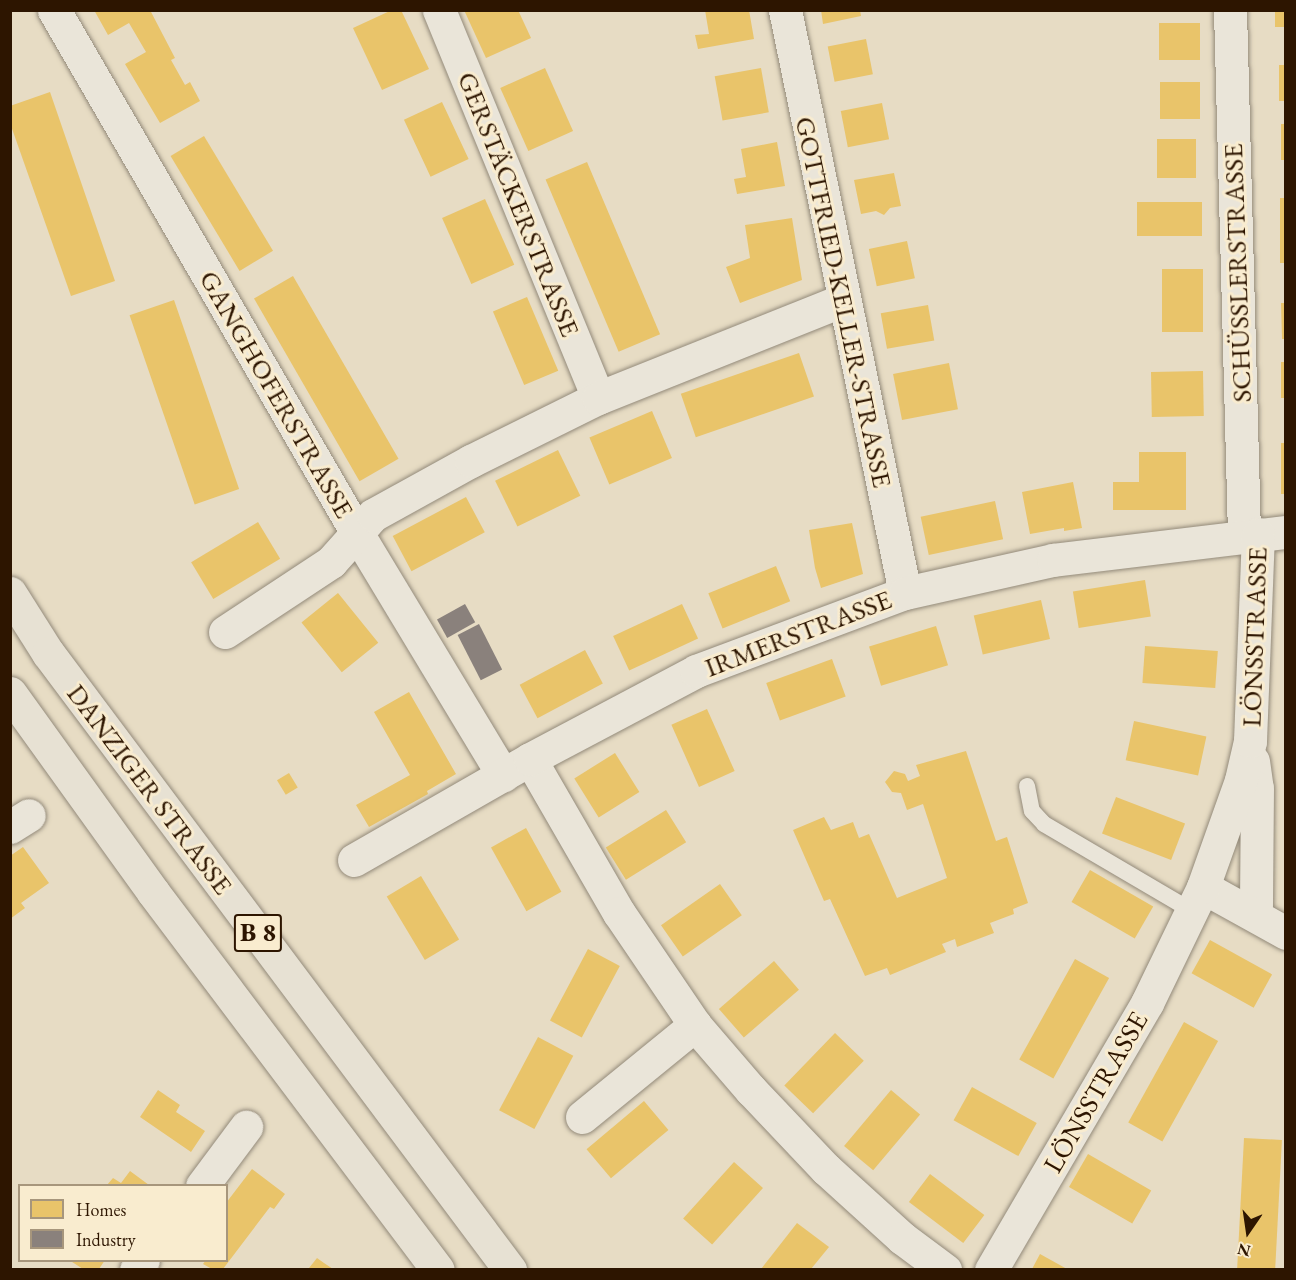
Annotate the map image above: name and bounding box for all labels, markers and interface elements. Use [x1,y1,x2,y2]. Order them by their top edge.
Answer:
street label: GERSTÄCKERSTRASSE [451,67,587,341]
street label: GOTTFRIED-KELLER-STRASSE [789,114,899,490]
street label: SCHÜSSLERSTRASSE [1216,143,1258,403]
street label: GANGHOFERSTRASSE [193,265,361,523]
street label: LÖNSSTRASSE [1235,546,1273,728]
street label: IRMERSTRASSE [700,583,896,683]
street label: DANZIGER STRASSE [60,678,240,900]
road number: B 8 [232,910,284,956]
street label: LÖNSSTRASSE [1036,1006,1154,1178]
legend [18,1184,228,1262]
text: Homes [76,1198,126,1221]
north arrow [1218,1202,1278,1262]
text: Industry [76,1228,136,1251]
text: N [1235,1238,1253,1262]

